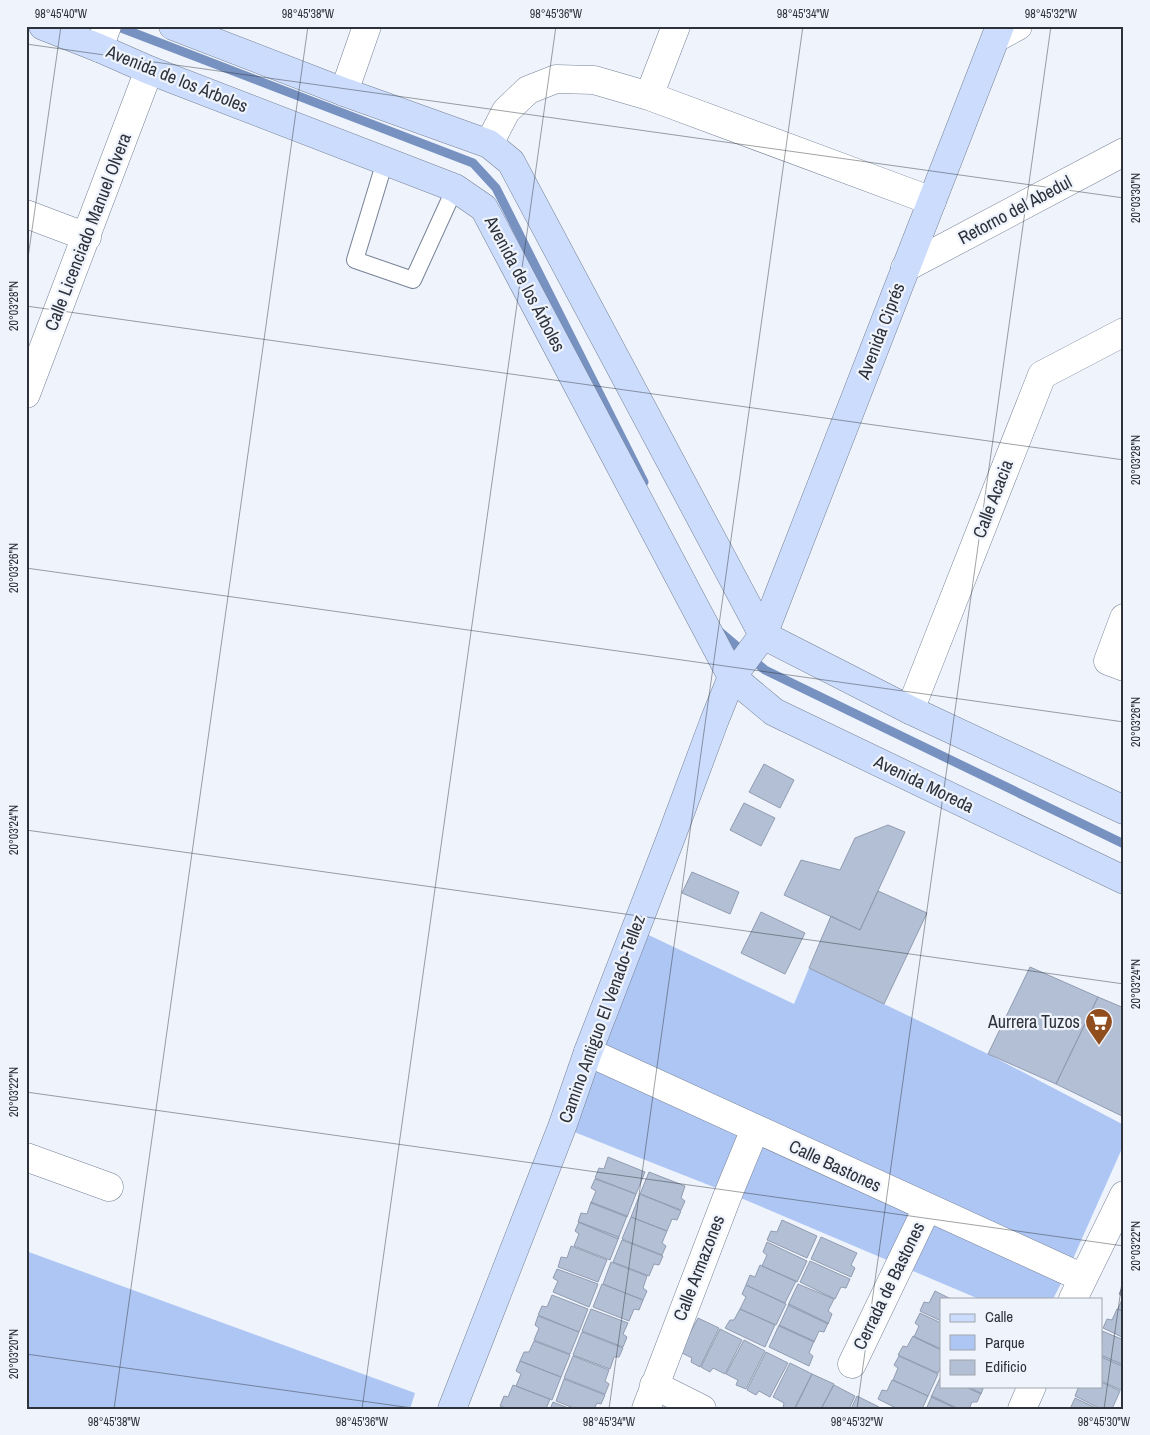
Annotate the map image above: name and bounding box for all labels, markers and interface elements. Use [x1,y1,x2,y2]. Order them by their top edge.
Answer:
text: 98°45'40"W [35,6,88,22]
text: 98°45'38"W [282,6,335,22]
text: 98°45'36"W [530,6,583,22]
text: 98°45'34"W [777,6,830,22]
text: 98°45'32"W [1025,6,1078,22]
street label: Avenida de los Árboles [102,38,252,118]
street label: Calle Licenciado Manuel Olvera [38,129,137,334]
street label: Retorno del Abedul [953,169,1076,250]
text: 20°03'30"N [1128,173,1144,223]
street label: Avenida de los Árboles [479,210,572,356]
street label: Avenida Ciprés [850,279,910,384]
text: 20°03'28"N [6,281,22,331]
text: 20°03'28"N [1128,435,1144,485]
street label: Calle Acacia [966,456,1019,542]
text: 20°03'26"N [6,543,22,593]
text: 20°03'26"N [1128,697,1144,747]
street label: Avenida Moreda [869,748,978,818]
text: 20°03'24"N [6,805,22,855]
street label: Camino Antiguo El Venado-Tellez [552,911,651,1126]
text: 20°03'24"N [1128,959,1144,1009]
supermarket icon: Aurrera Tuzos [1084,1007,1114,1046]
place label: Aurrera Tuzos [987,1009,1080,1034]
text: 20°03'22"N [6,1067,22,1117]
street label: Calle Bastones [785,1133,885,1198]
street label: Calle Armazones [667,1211,730,1324]
street label: Cerrada de Bastones [847,1218,930,1354]
text: 20°03'22"N [1128,1221,1144,1271]
legend [940,1298,1102,1388]
text: Calle [985,1306,1013,1327]
text: 20°03'20"N [6,1329,22,1379]
text: Parque [985,1332,1025,1353]
text: Edificio [985,1356,1027,1377]
text: 98°45'38"W [88,1414,141,1430]
text: 98°45'36"W [336,1414,389,1430]
text: 98°45'34"W [583,1414,636,1430]
text: 98°45'32"W [831,1414,884,1430]
text: 98°45'30"W [1078,1414,1131,1430]

